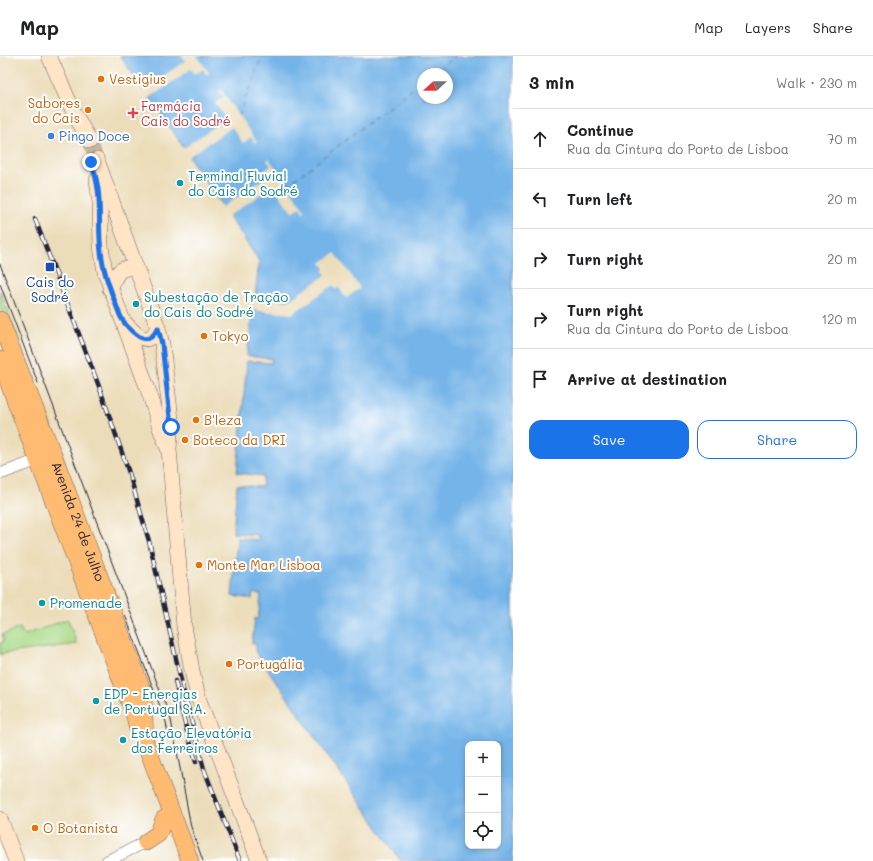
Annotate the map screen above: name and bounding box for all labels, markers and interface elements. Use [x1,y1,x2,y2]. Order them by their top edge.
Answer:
text: Map [20,15,59,40]
text: Map [694,18,723,37]
text: Layers [745,18,791,37]
text: Share [813,18,853,37]
north arrow [417,68,453,104]
place label: Vestigius [109,70,166,87]
text: 3 min [529,71,574,93]
marker: Vestigius [96,74,106,84]
text: Walk · 230 m [776,74,857,91]
place label: Sabores do Cais [28,94,80,126]
place label: Farmácia Cais do Sodré [141,97,231,129]
marker: Sabores do Cais [83,105,93,115]
marker: Farmácia Cais do Sodré [128,108,138,118]
text: Continue [567,120,634,140]
place label: Pingo Doce [59,127,130,144]
icon: ahead [529,128,551,150]
text: 70 m [827,130,857,147]
marker: Pingo Doce [46,131,56,141]
text: Rua da Cintura do Porto de Lisboa [567,140,789,157]
route end [82,153,100,171]
place label: Terminal Fluvial do Cais do Sodré [188,167,298,199]
marker: Terminal Fluvial do Cais do Sodré [175,178,185,188]
icon: left [529,188,551,210]
text: Turn left [567,189,632,209]
text: 20 m [827,190,857,207]
icon: right [529,248,551,270]
text: Turn right [567,249,644,269]
text: 20 m [827,250,857,267]
marker: Cais do Sodré [44,261,56,273]
place label: Cais do Sodré [26,273,74,305]
place label: Subestação de Tração do Cais do Sodré [144,288,289,320]
marker: Subestação de Tração do Cais do Sodré [131,299,141,309]
text: Turn right [567,300,644,320]
icon: right [529,308,551,330]
text: 120 m [821,310,857,327]
text: Rua da Cintura do Porto de Lisboa [567,320,789,337]
place label: Tokyo [212,327,249,344]
marker: Tokyo [199,331,209,341]
icon: arrive [529,368,551,390]
text: Arrive at destination [567,369,727,389]
place label: B'leza [204,411,242,428]
marker: B'leza [191,415,201,425]
route start [162,418,180,436]
button: Save [529,420,689,459]
button: Share [697,420,857,459]
place label: Boteco da DRI [193,431,286,448]
marker: Boteco da DRI [180,435,190,445]
street label: Avenida 24 de Julho [48,459,109,584]
place label: Monte Mar Lisboa [207,556,321,573]
marker: Monte Mar Lisboa [194,560,204,570]
place label: Promenade [50,594,122,611]
marker: Promenade [37,598,47,608]
place label: Portugália [237,655,303,672]
marker: Portugália [224,659,234,669]
place label: EDP - Energias de Portugal S.A. [104,685,207,717]
marker: EDP - Energias de Portugal S.A. [91,696,101,706]
place label: Estação Elevatória dos Ferreiros [131,724,252,756]
marker: Estação Elevatória dos Ferreiros [118,735,128,745]
map controls [465,741,501,849]
button: + [465,741,501,777]
button: − [465,777,501,813]
button: locate [465,813,501,849]
place label: O Botanista [43,819,118,836]
marker: O Botanista [30,823,40,833]

